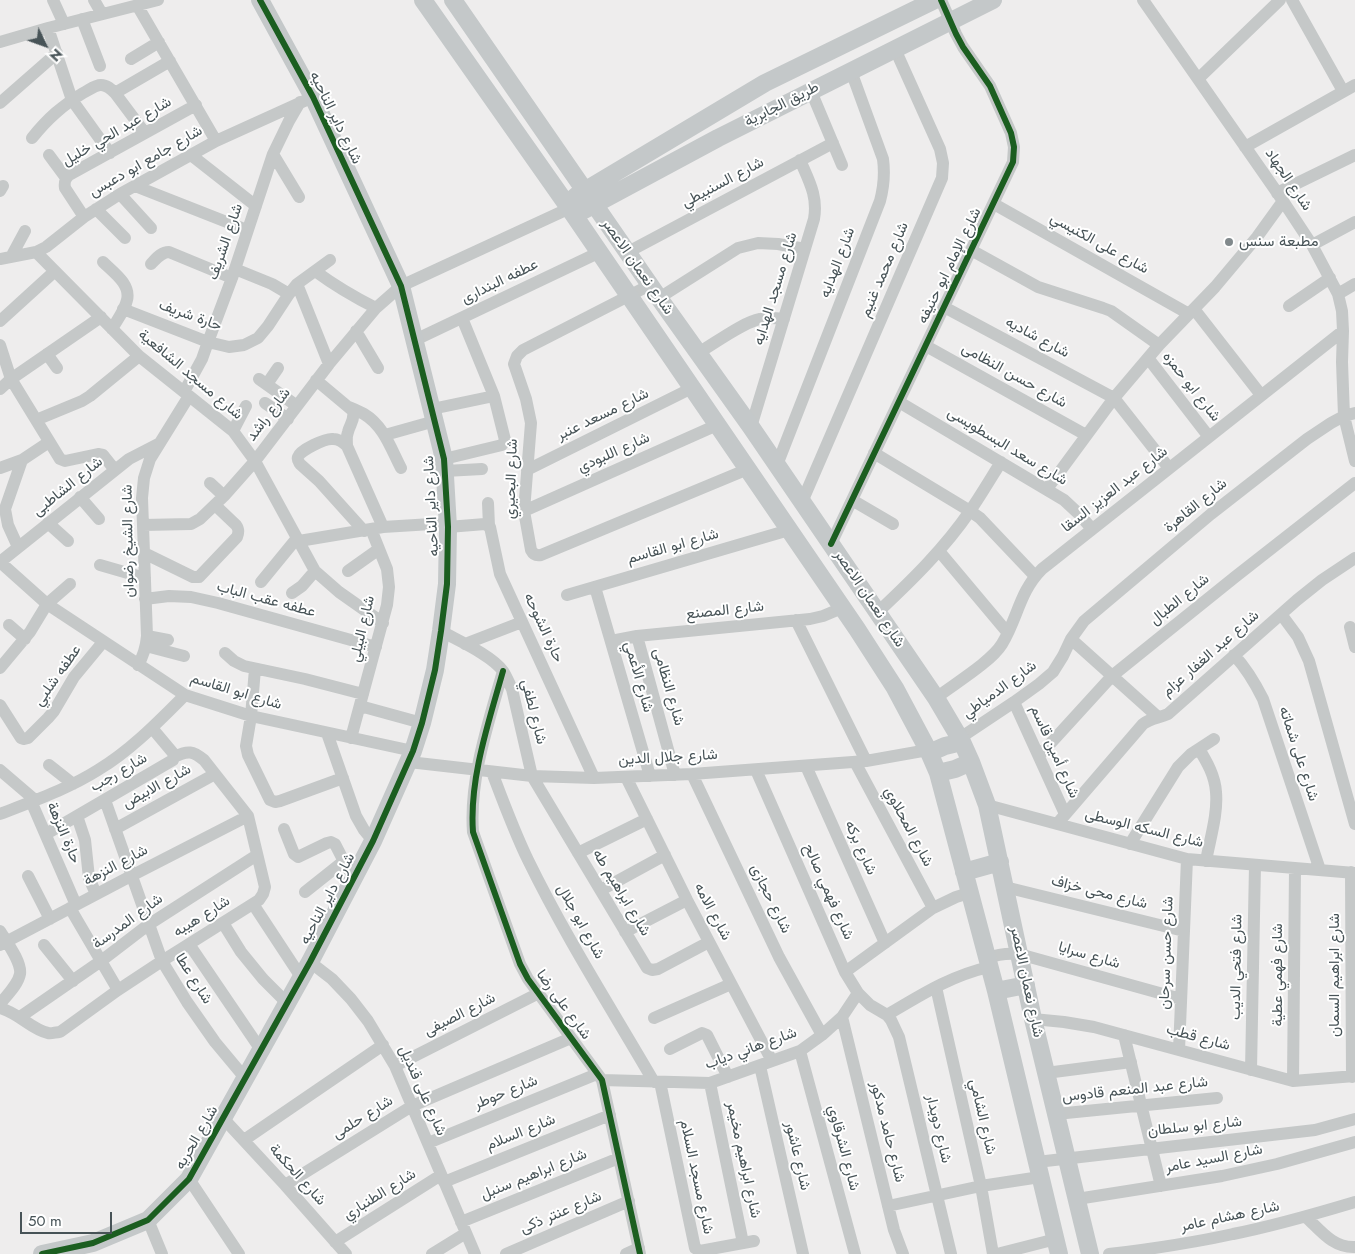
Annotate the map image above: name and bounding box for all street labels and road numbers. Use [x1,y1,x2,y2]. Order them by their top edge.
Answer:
street label: شارع داير الناحيه [305,69,365,167]
street label: طريق الجابرية [742,79,822,131]
street label: شارع عبد الحي خليل [59,93,175,171]
street label: شارع جامع ابو دعبس [86,122,206,202]
street label: شارع الجهاد [1261,145,1315,215]
street label: شارع السنبيطي [679,154,767,212]
street label: شارع الشريف [205,201,247,283]
street label: شارع الإمام ابو حنيفه [914,205,986,327]
street label: شارع على الكنيسي [1047,210,1151,278]
street label: شارع نعمان الاعصر [597,215,677,319]
street label: شارع محمد غنيم [857,220,913,320]
street label: شارع الهدايه [816,225,860,301]
street label: شارع مسجد الهدايه [750,230,802,348]
street label: عطفه البندارى [459,256,541,308]
street label: حارة شريف [156,296,224,336]
street label: شارع شاديه [1002,314,1072,362]
street label: شارع مسجد الشافعية [134,326,246,424]
street label: شارع حسن النظامى [958,340,1070,412]
street label: شارع ابو حمزه [1158,348,1224,426]
street label: شارع راشد [243,385,295,445]
street label: شارع مسعد عنبر [554,385,652,445]
street label: شارع سعد البسطويسى [944,404,1070,490]
street label: شارع اللبودي [575,429,653,477]
street label: شارع البحيري [502,439,522,519]
street label: شارع عبد العزيز السقا [1058,443,1172,537]
street label: شارع الشاطبى [29,453,107,521]
street label: شارع داير الناحيه [420,455,444,557]
street label: شارع القاهرة [1161,475,1231,537]
street label: شارع الشيخ رضوان [119,484,139,598]
street label: شارع ابو القاسم [625,525,721,569]
street label: شارع نعمان الاعصر [830,547,908,651]
street label: شارع الطبال [1147,571,1213,629]
street label: عطفه عقب الباب [215,578,317,622]
street label: حارة الشوحه [519,590,567,666]
street label: شارع البيلي [347,594,379,664]
street label: شارع المصنع [685,598,765,624]
street label: شارع عبد الغفار عزام [1159,607,1263,701]
street label: شارع الأعمي [619,639,657,715]
street label: عطفه شلبي [30,642,86,710]
street label: شارع النظامى [648,646,688,728]
street label: شارع الدمياطي [959,657,1041,723]
street label: شارع ابو القاسم [188,670,284,714]
street label: شارع لطفي [516,678,550,746]
street label: شارع أمين قاسم [1026,703,1082,801]
street label: شارع على شماته [1274,704,1322,804]
street label: شارع جلال الدين [618,746,718,770]
street label: شارع رجب [87,750,151,796]
street label: شارع الابيض [120,761,194,813]
street label: شارع المحلاوي [879,784,937,870]
street label: حارة النزهة [42,800,84,866]
street label: شارع السكه الوسطى [1083,806,1205,852]
street label: شارع بركه [840,818,880,878]
street label: شارع فهمي صالح [799,841,857,943]
street label: شارع النزهة [81,842,151,890]
street label: شارع ابراهيم طه [588,846,654,940]
street label: شارع داير الناحيه [296,850,360,948]
street label: شارع حجازى [746,862,794,936]
street label: شارع محى خزاف [1049,872,1149,914]
street label: شارع الامه [689,880,735,944]
street label: شارع ابو جلال [552,882,608,962]
street label: شارع المدرسة [89,890,167,954]
street label: شارع هيبه [170,893,234,941]
street label: شارع حسن سرحان [1156,896,1178,1010]
street label: شارع ابراهيم السمان [1326,913,1344,1037]
street label: شارع فتحي الديب [1227,914,1247,1020]
street label: شارع فهمي عطية [1269,923,1287,1027]
street label: شارع نعمان الاعصر [1005,925,1047,1039]
street label: شارع سرايا [1056,939,1122,973]
street label: شارع عطا [170,950,216,1008]
street label: شارع على رضا [532,967,594,1043]
street label: شارع الصيفى [421,989,499,1041]
street label: شارع قطب [1164,1021,1232,1055]
street label: شارع هاني دياب [703,1024,799,1074]
street label: شارع على قنديل [394,1043,450,1139]
street label: شارع حوطر [472,1072,540,1114]
street label: شارع عبد المنعم قادوس [1061,1073,1209,1107]
street label: شارع الشامي [965,1077,999,1157]
street label: شارع حامد مدكور [866,1080,908,1184]
street label: شارع حلمى [329,1092,397,1144]
street label: شارع دويدار [921,1093,955,1165]
street label: شارع ابراهيم مخيمر [722,1100,764,1220]
street label: شارع الحريه [171,1103,223,1173]
street label: شارع الشرقاوي [823,1103,863,1193]
street label: شارع السلام [484,1111,558,1155]
street label: شارع ابو سلطان [1147,1113,1243,1141]
street label: شارع مسجد السلام [675,1118,717,1236]
street label: شارع عاشور [780,1120,814,1192]
street label: شارع الحكمة [265,1140,329,1210]
street label: شارع السيد عامر [1164,1141,1264,1177]
street label: شارع ابراهيم سنبل [478,1146,590,1204]
street label: شارع الطنباري [340,1166,420,1224]
street label: شارع عنتر ذكى [518,1188,604,1238]
street label: شارع هشام عامر [1179,1198,1281,1236]

